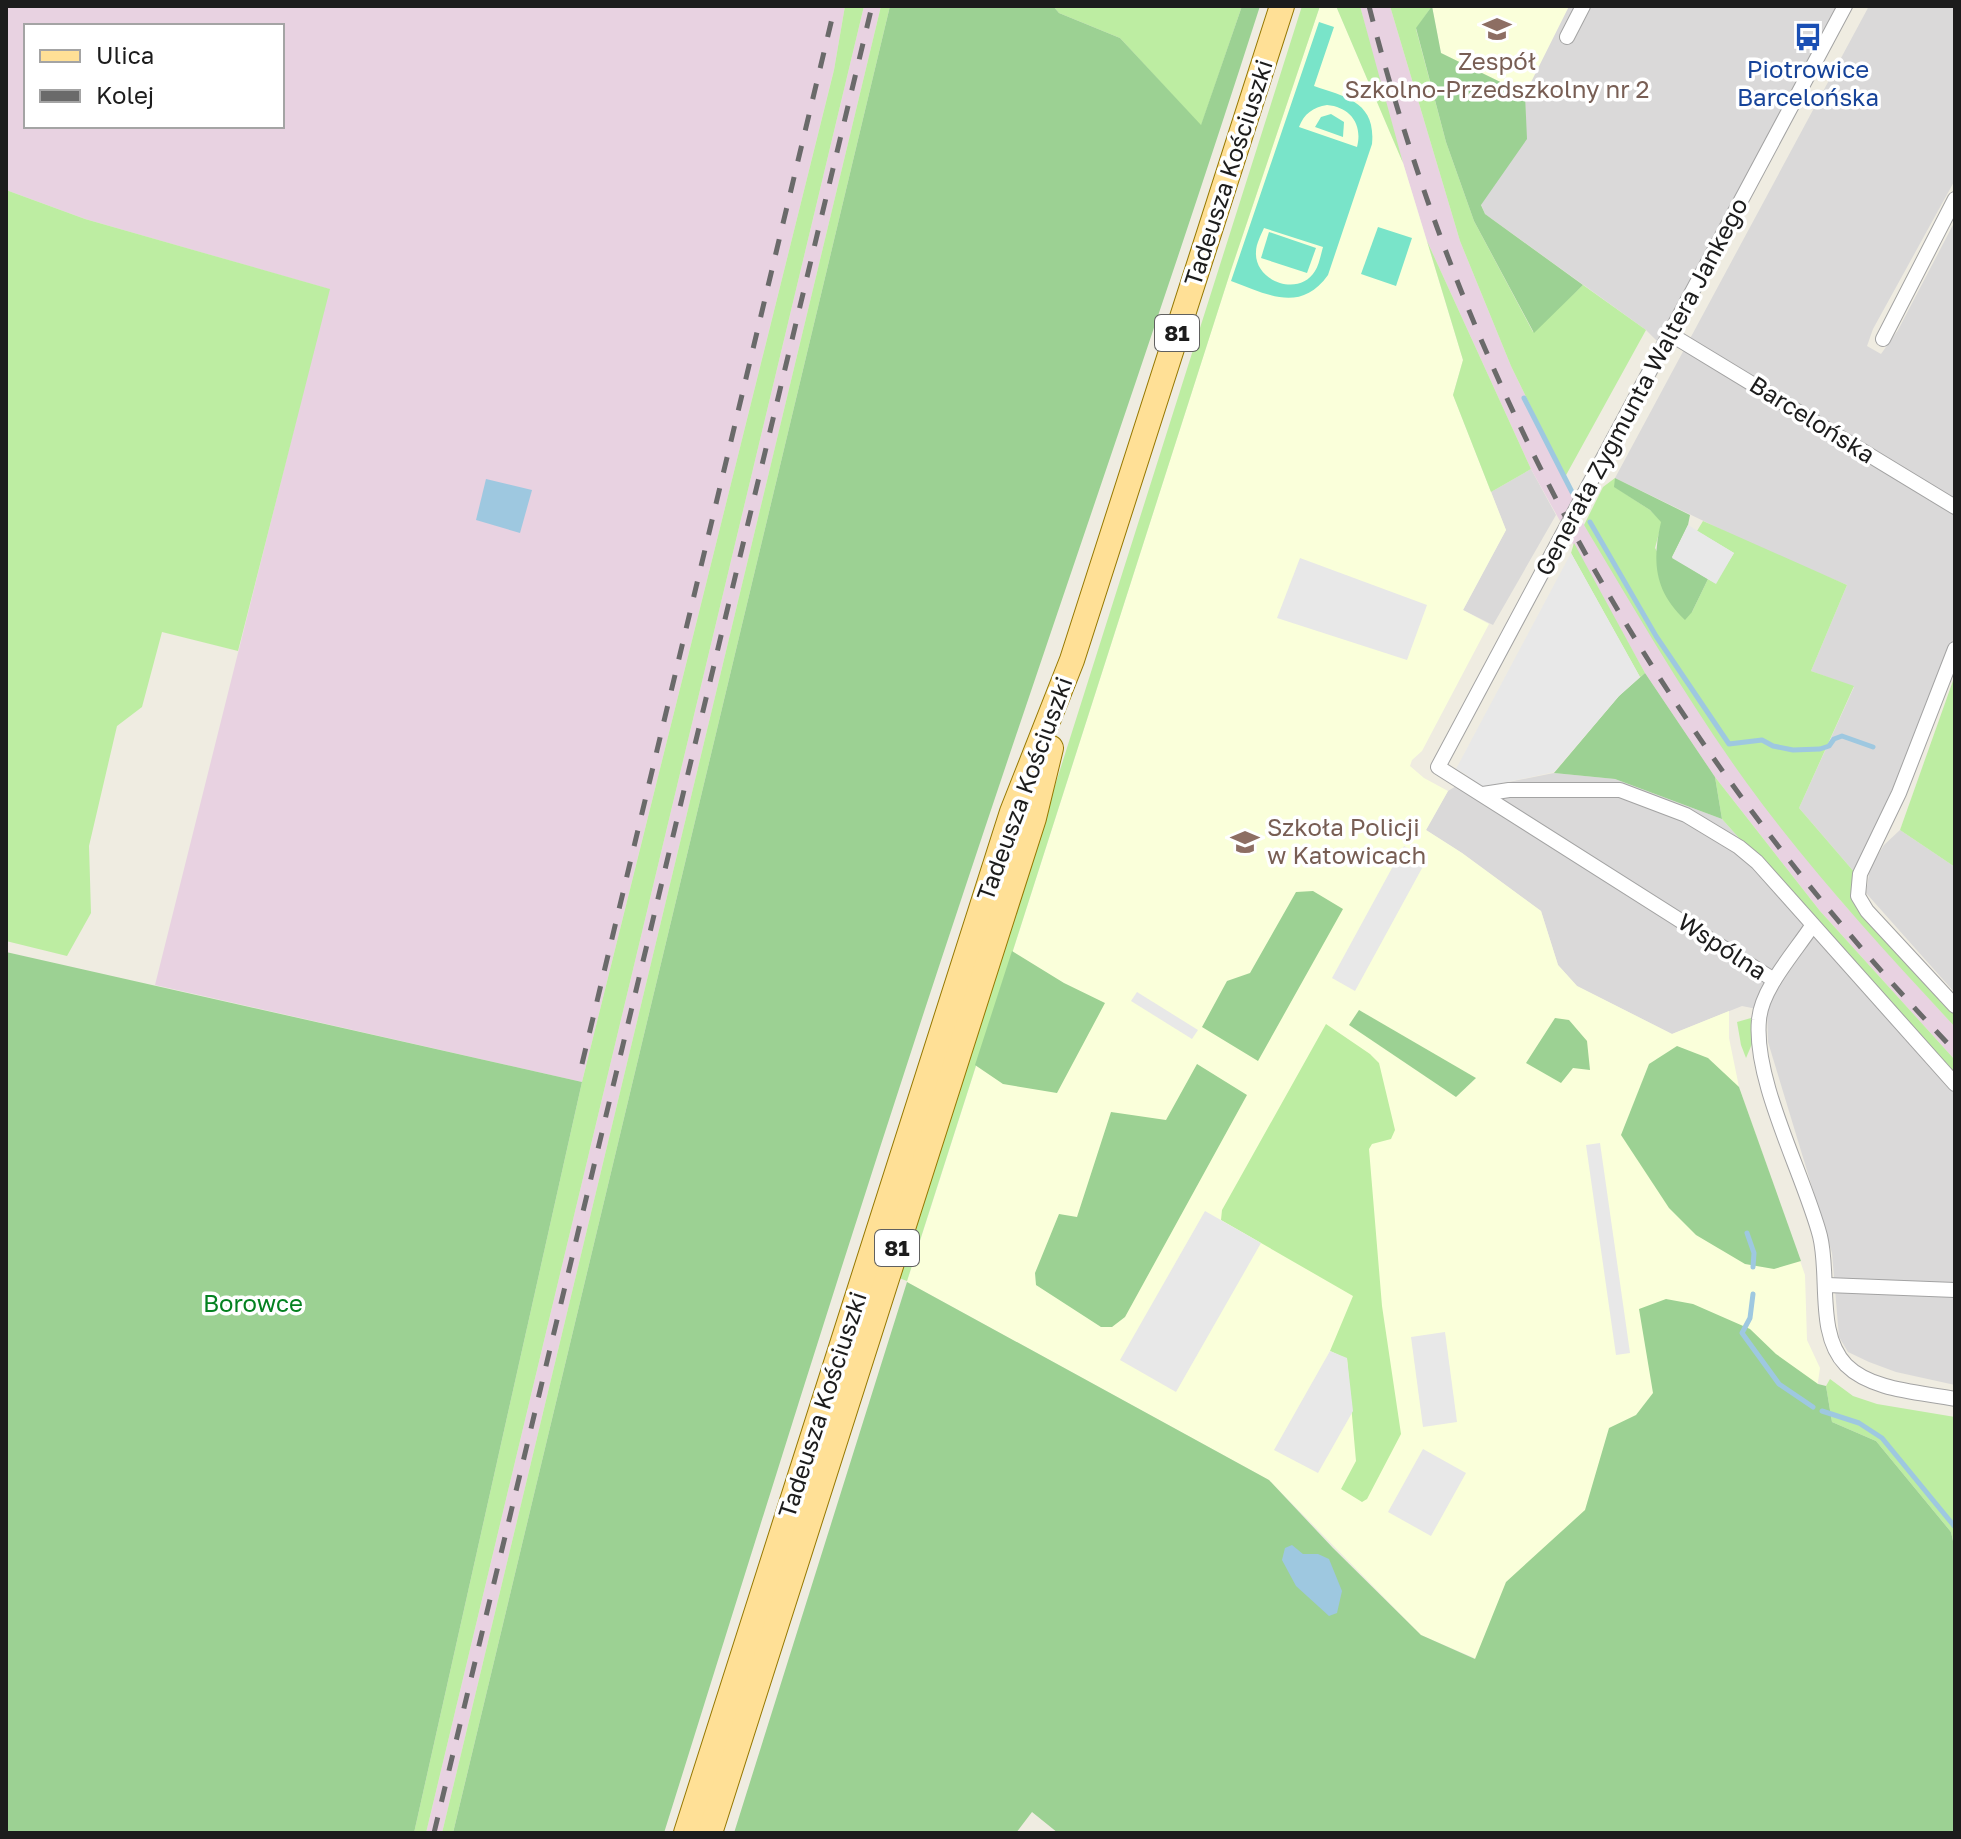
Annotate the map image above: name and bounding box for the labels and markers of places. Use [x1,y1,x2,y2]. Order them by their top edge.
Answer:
school or university icon: Zespół Szkolno-Przedszkolny nr 2 [1482,14,1512,44]
bus stop icon: Piotrowice Barcelońska [1793,22,1823,52]
place label: Zespół Szkolno-Przedszkolny nr 2 [1345,46,1649,103]
place label: Piotrowice Barcelońska [1737,54,1879,111]
place label: Szkoła Policji w Katowicach [1267,812,1426,869]
school or university icon: Szkoła Policji w Katowicach [1230,827,1260,857]

